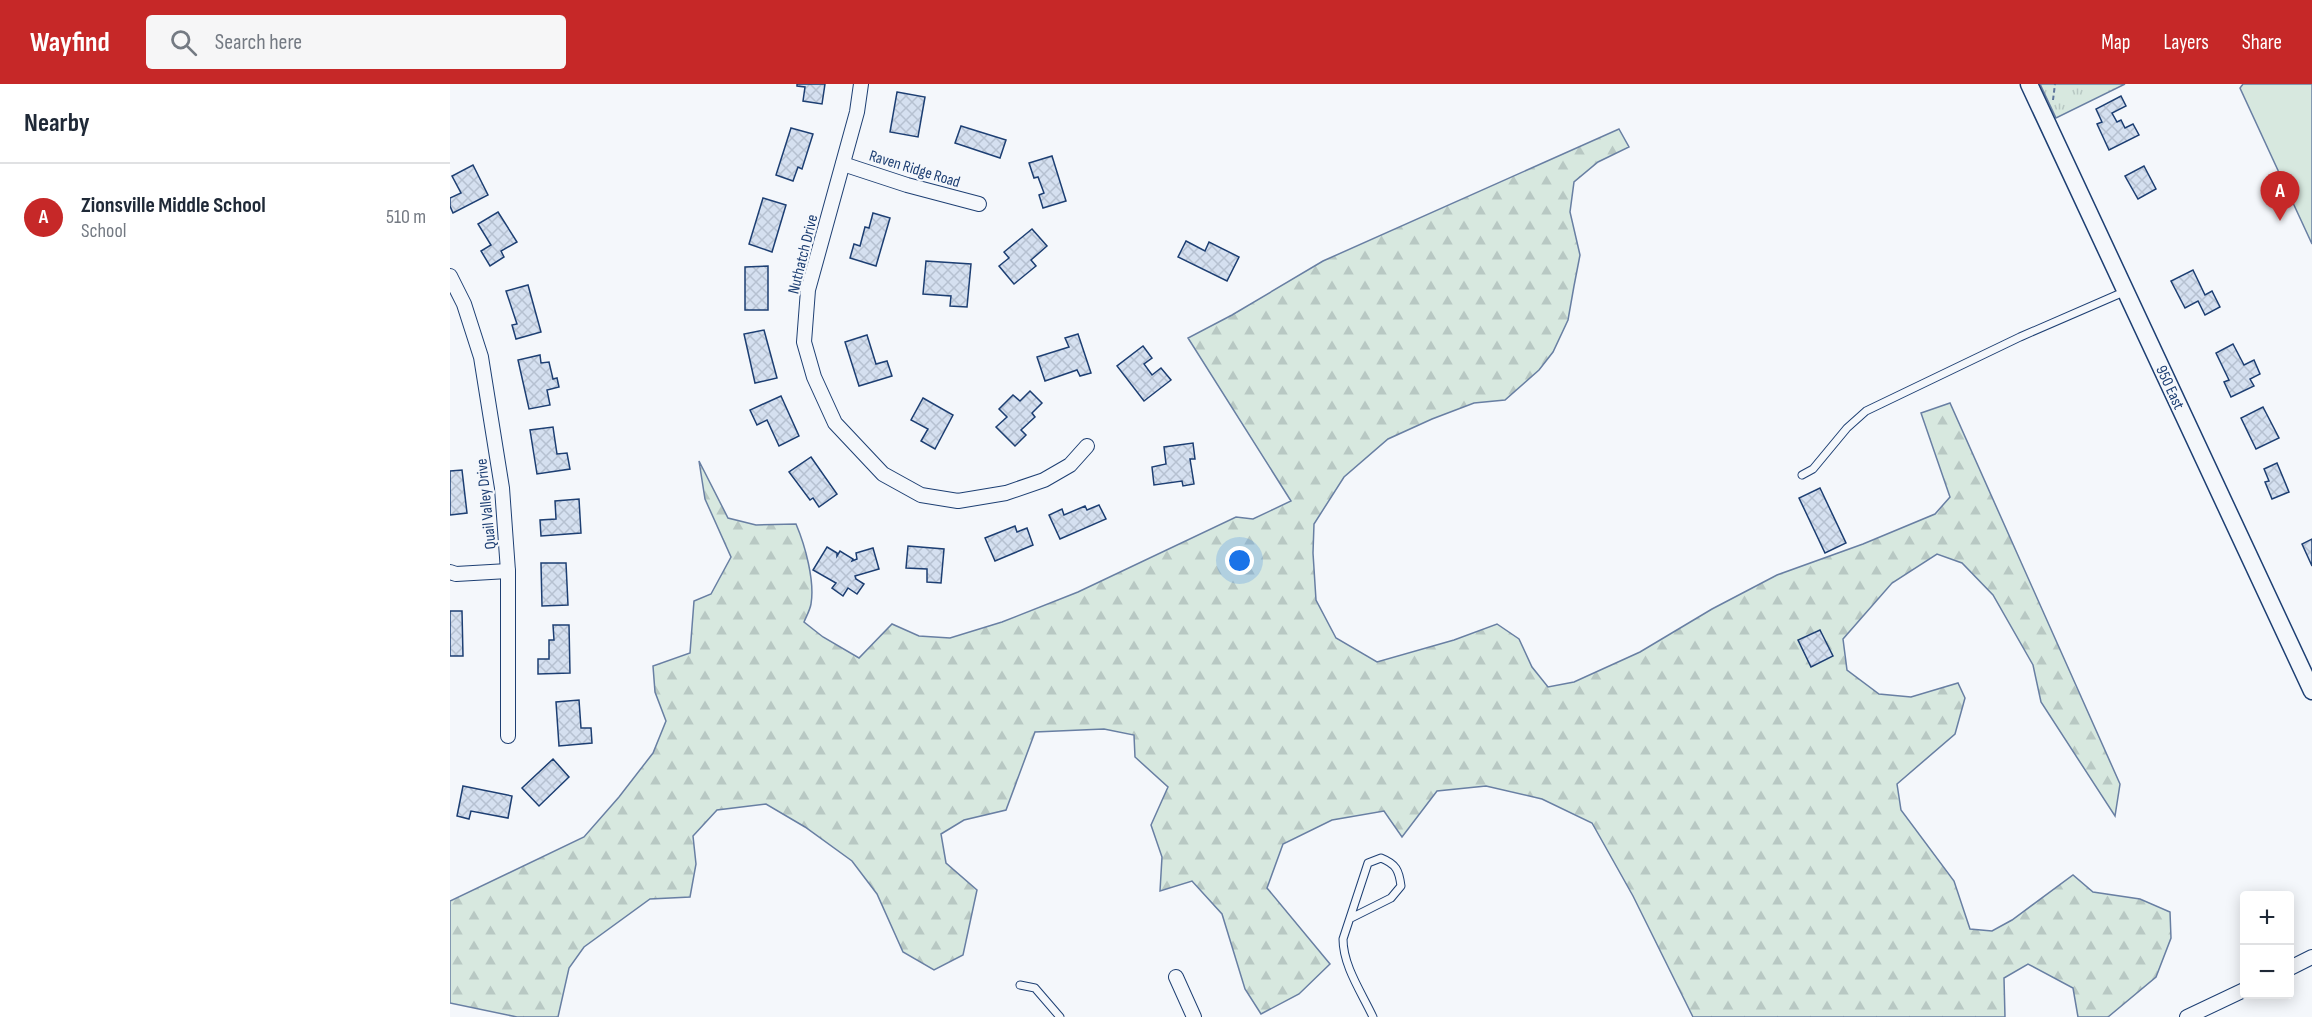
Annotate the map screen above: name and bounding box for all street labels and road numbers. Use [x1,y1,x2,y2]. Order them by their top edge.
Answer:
street label: Raven Ridge Road [867,147,962,192]
street label: Nuthatch Drive [784,213,822,296]
street label: 950 East [2151,363,2188,413]
street label: Quail Valley Drive [472,458,501,550]

